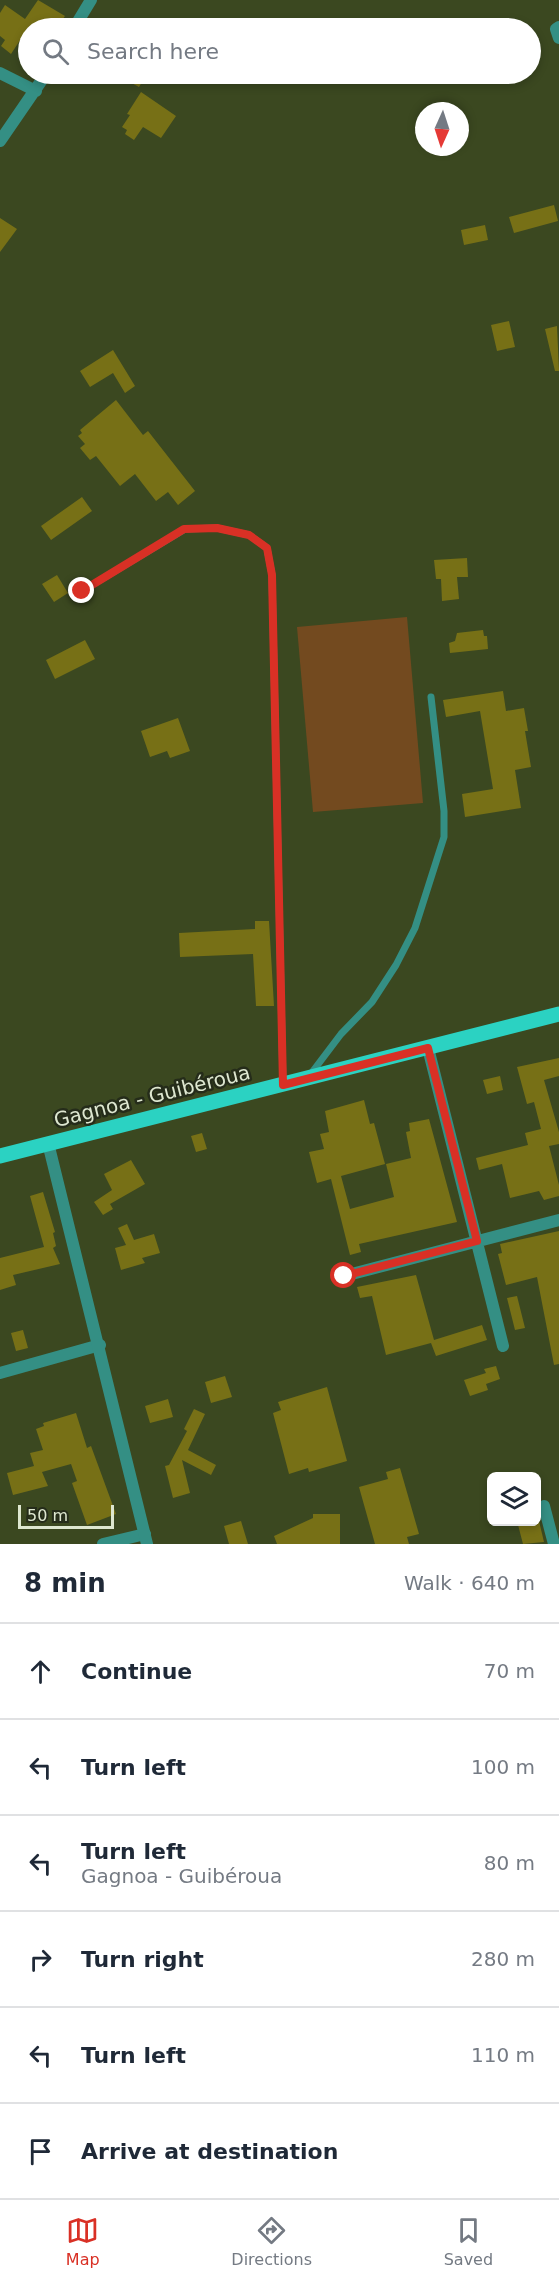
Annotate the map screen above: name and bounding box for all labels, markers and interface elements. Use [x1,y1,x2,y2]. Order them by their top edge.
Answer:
search box [18,18,541,84]
icon: search [39,35,72,68]
text: Search here [87,39,219,64]
north arrow [415,102,469,156]
route end [68,577,94,603]
street label: Gagnoa - Guibéroua [51,1060,253,1132]
route start [330,1262,356,1288]
map controls [487,1472,541,1526]
button: layers [487,1472,541,1526]
scale bar [18,1502,114,1530]
text: 50 m [27,1506,68,1525]
text: 8 min [24,1568,106,1598]
text: Walk · 640 m [404,1571,535,1595]
icon: ahead [24,1655,57,1688]
text: Continue [81,1659,192,1684]
text: 70 m [484,1659,535,1683]
icon: left [24,1751,57,1784]
text: Turn left [81,1755,186,1780]
text: 100 m [471,1755,535,1779]
text: Turn left [81,1839,186,1864]
icon: left [24,1847,57,1880]
text: 80 m [484,1851,535,1875]
text: Gagnoa - Guibéroua [81,1864,282,1888]
icon: right [24,1943,57,1976]
text: Turn right [81,1947,204,1972]
text: 280 m [471,1947,535,1971]
icon: left [24,2039,57,2072]
text: Turn left [81,2043,186,2068]
text: 110 m [471,2043,535,2067]
icon: arrive [24,2135,57,2168]
text: Arrive at destination [81,2139,338,2164]
tab: Map [66,2214,100,2269]
tab: Directions [231,2214,312,2269]
tab: Saved [444,2214,493,2269]

